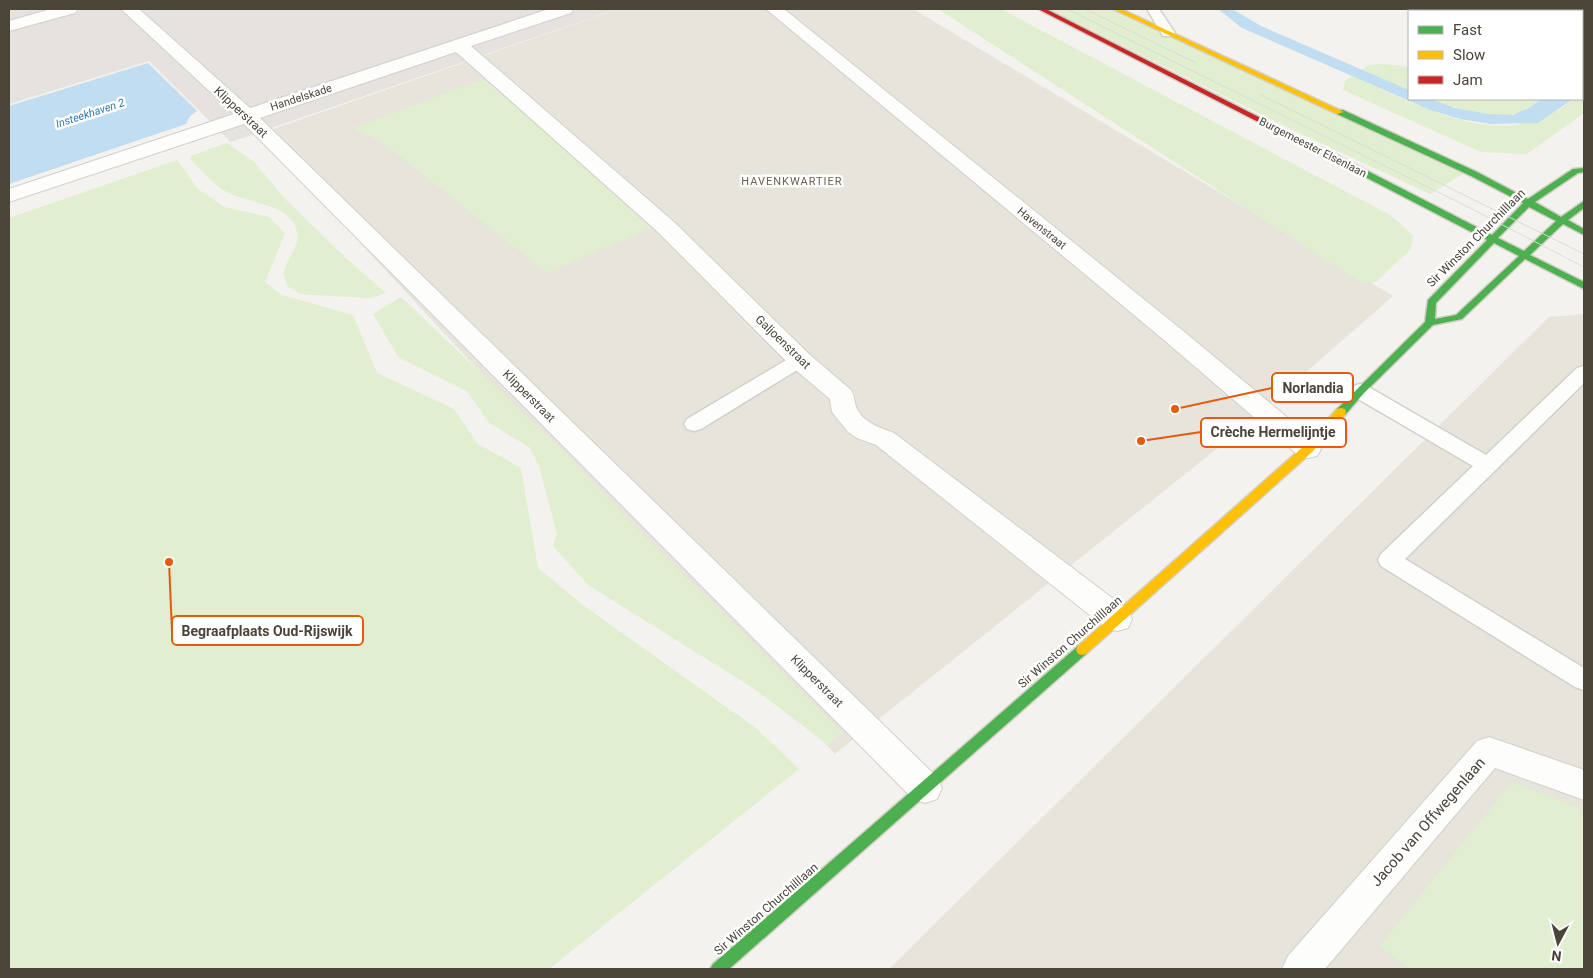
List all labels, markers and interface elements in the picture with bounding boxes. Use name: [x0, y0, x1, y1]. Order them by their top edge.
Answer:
legend: [1408, 10, 1583, 100]
text: Fast: [1453, 21, 1482, 39]
text: Slow: [1453, 46, 1485, 64]
text: Jam: [1453, 71, 1483, 89]
street label: Handelskade: [269, 81, 334, 114]
street label: Klipperstraat: [211, 84, 271, 140]
water label: Insteekhaven 2: [54, 96, 126, 131]
street label: Burgemeester Elsenlaan: [1257, 115, 1369, 180]
district label: HAVENKWARTIER: [741, 175, 843, 188]
street label: Sir Winston Churchilllaan: [1424, 186, 1528, 290]
street label: Havenstraat: [1015, 205, 1069, 252]
street label: Galjoenstraat: [753, 312, 814, 372]
street label: Klipperstraat: [500, 367, 558, 425]
callout: Norlandia: [1272, 373, 1353, 402]
text: Norlandia: [1282, 380, 1344, 396]
callout: Crèche Hermelijntje: [1201, 418, 1346, 447]
text: Crèche Hermelijntje: [1211, 424, 1336, 440]
street label: Sir Winston Churchilllaan: [1015, 593, 1125, 691]
callout: Begraafplaats Oud-Rijswijk: [172, 616, 363, 645]
text: Begraafplaats Oud-Rijswijk: [182, 623, 353, 639]
street label: Klipperstraat: [788, 652, 846, 710]
street label: Jacob van Offwegenlaan: [1367, 754, 1489, 890]
street label: Sir Winston Churchilllaan: [711, 860, 821, 958]
north arrow: [1533, 918, 1583, 968]
text: N: [1551, 947, 1562, 964]

